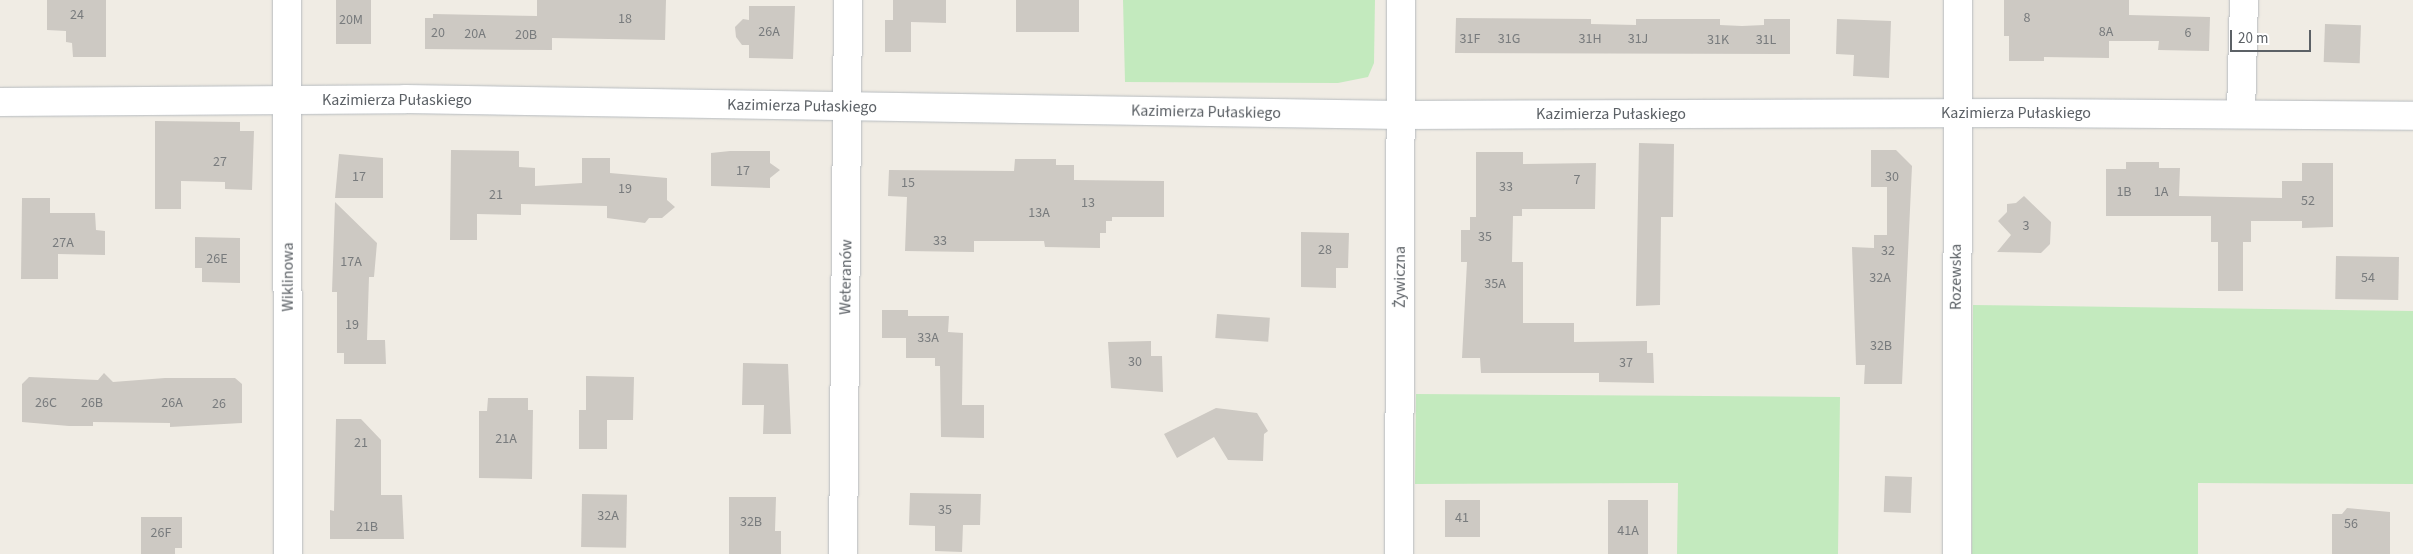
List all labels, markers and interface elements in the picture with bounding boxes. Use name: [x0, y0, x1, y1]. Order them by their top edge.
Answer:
house number: 24: [70, 7, 84, 23]
house number: 8: [2024, 10, 2030, 26]
house number: 18: [618, 11, 632, 27]
house number: 20M: [339, 12, 363, 28]
scale bar: [2233, 20, 2314, 52]
house number: 26A: [758, 24, 780, 40]
house number: 8A: [2099, 24, 2113, 40]
house number: 20: [431, 25, 445, 41]
house number: 6: [2185, 25, 2191, 41]
house number: 20A: [464, 26, 486, 42]
house number: 20B: [515, 27, 537, 43]
text: 20 m: [2238, 28, 2268, 49]
house number: 31F: [1460, 31, 1480, 47]
house number: 31G: [1498, 31, 1520, 47]
house number: 31H: [1578, 31, 1602, 47]
house number: 31J: [1628, 31, 1648, 47]
house number: 31K: [1707, 32, 1729, 48]
house number: 31L: [1756, 32, 1776, 48]
street label: Kazimierza Pułaskiego: [322, 90, 472, 110]
street label: Kazimierza Pułaskiego: [727, 95, 877, 117]
street label: Kazimierza Pułaskiego: [1131, 101, 1281, 123]
street label: Kazimierza Pułaskiego: [1941, 103, 2091, 123]
street label: Kazimierza Pułaskiego: [1536, 104, 1686, 124]
house number: 27: [213, 154, 227, 170]
house number: 17: [736, 163, 750, 179]
house number: 17: [352, 169, 366, 185]
house number: 30: [1885, 169, 1899, 185]
house number: 7: [1574, 172, 1580, 188]
house number: 15: [901, 175, 915, 191]
house number: 33: [1499, 179, 1513, 195]
house number: 19: [618, 181, 632, 197]
house number: 1B: [2116, 184, 2132, 200]
house number: 1A: [2154, 184, 2168, 200]
house number: 21: [489, 187, 503, 203]
house number: 52: [2301, 193, 2315, 209]
house number: 13: [1081, 195, 1095, 211]
house number: 13A: [1028, 205, 1050, 221]
house number: 3: [2023, 218, 2029, 234]
house number: 35: [1478, 229, 1492, 245]
house number: 33: [933, 233, 947, 249]
house number: 27A: [52, 235, 74, 251]
street label: Weteranów: [836, 239, 856, 315]
street label: Wiklinowa: [278, 242, 298, 312]
house number: 28: [1318, 242, 1332, 258]
house number: 32: [1881, 243, 1895, 259]
street label: Rozewska: [1946, 244, 1966, 310]
street label: Żywiczna: [1390, 246, 1410, 308]
house number: 26E: [206, 251, 228, 267]
house number: 17A: [340, 254, 362, 270]
house number: 32A: [1869, 270, 1891, 286]
house number: 54: [2361, 270, 2375, 286]
house number: 35A: [1484, 276, 1506, 292]
house number: 19: [345, 317, 359, 333]
house number: 33A: [917, 330, 939, 346]
house number: 32B: [1870, 338, 1892, 354]
house number: 30: [1128, 354, 1142, 370]
house number: 37: [1619, 355, 1633, 371]
house number: 26C: [35, 395, 57, 411]
house number: 26B: [81, 395, 103, 411]
house number: 26A: [161, 395, 183, 411]
house number: 26: [212, 396, 226, 412]
house number: 21A: [495, 431, 517, 447]
house number: 21: [354, 435, 368, 451]
house number: 35: [938, 502, 952, 518]
house number: 32A: [597, 508, 619, 524]
house number: 41: [1455, 510, 1469, 526]
house number: 32B: [740, 514, 762, 530]
house number: 56: [2344, 516, 2358, 532]
house number: 21B: [356, 519, 378, 535]
house number: 41A: [1617, 523, 1639, 539]
house number: 26F: [151, 525, 171, 541]

